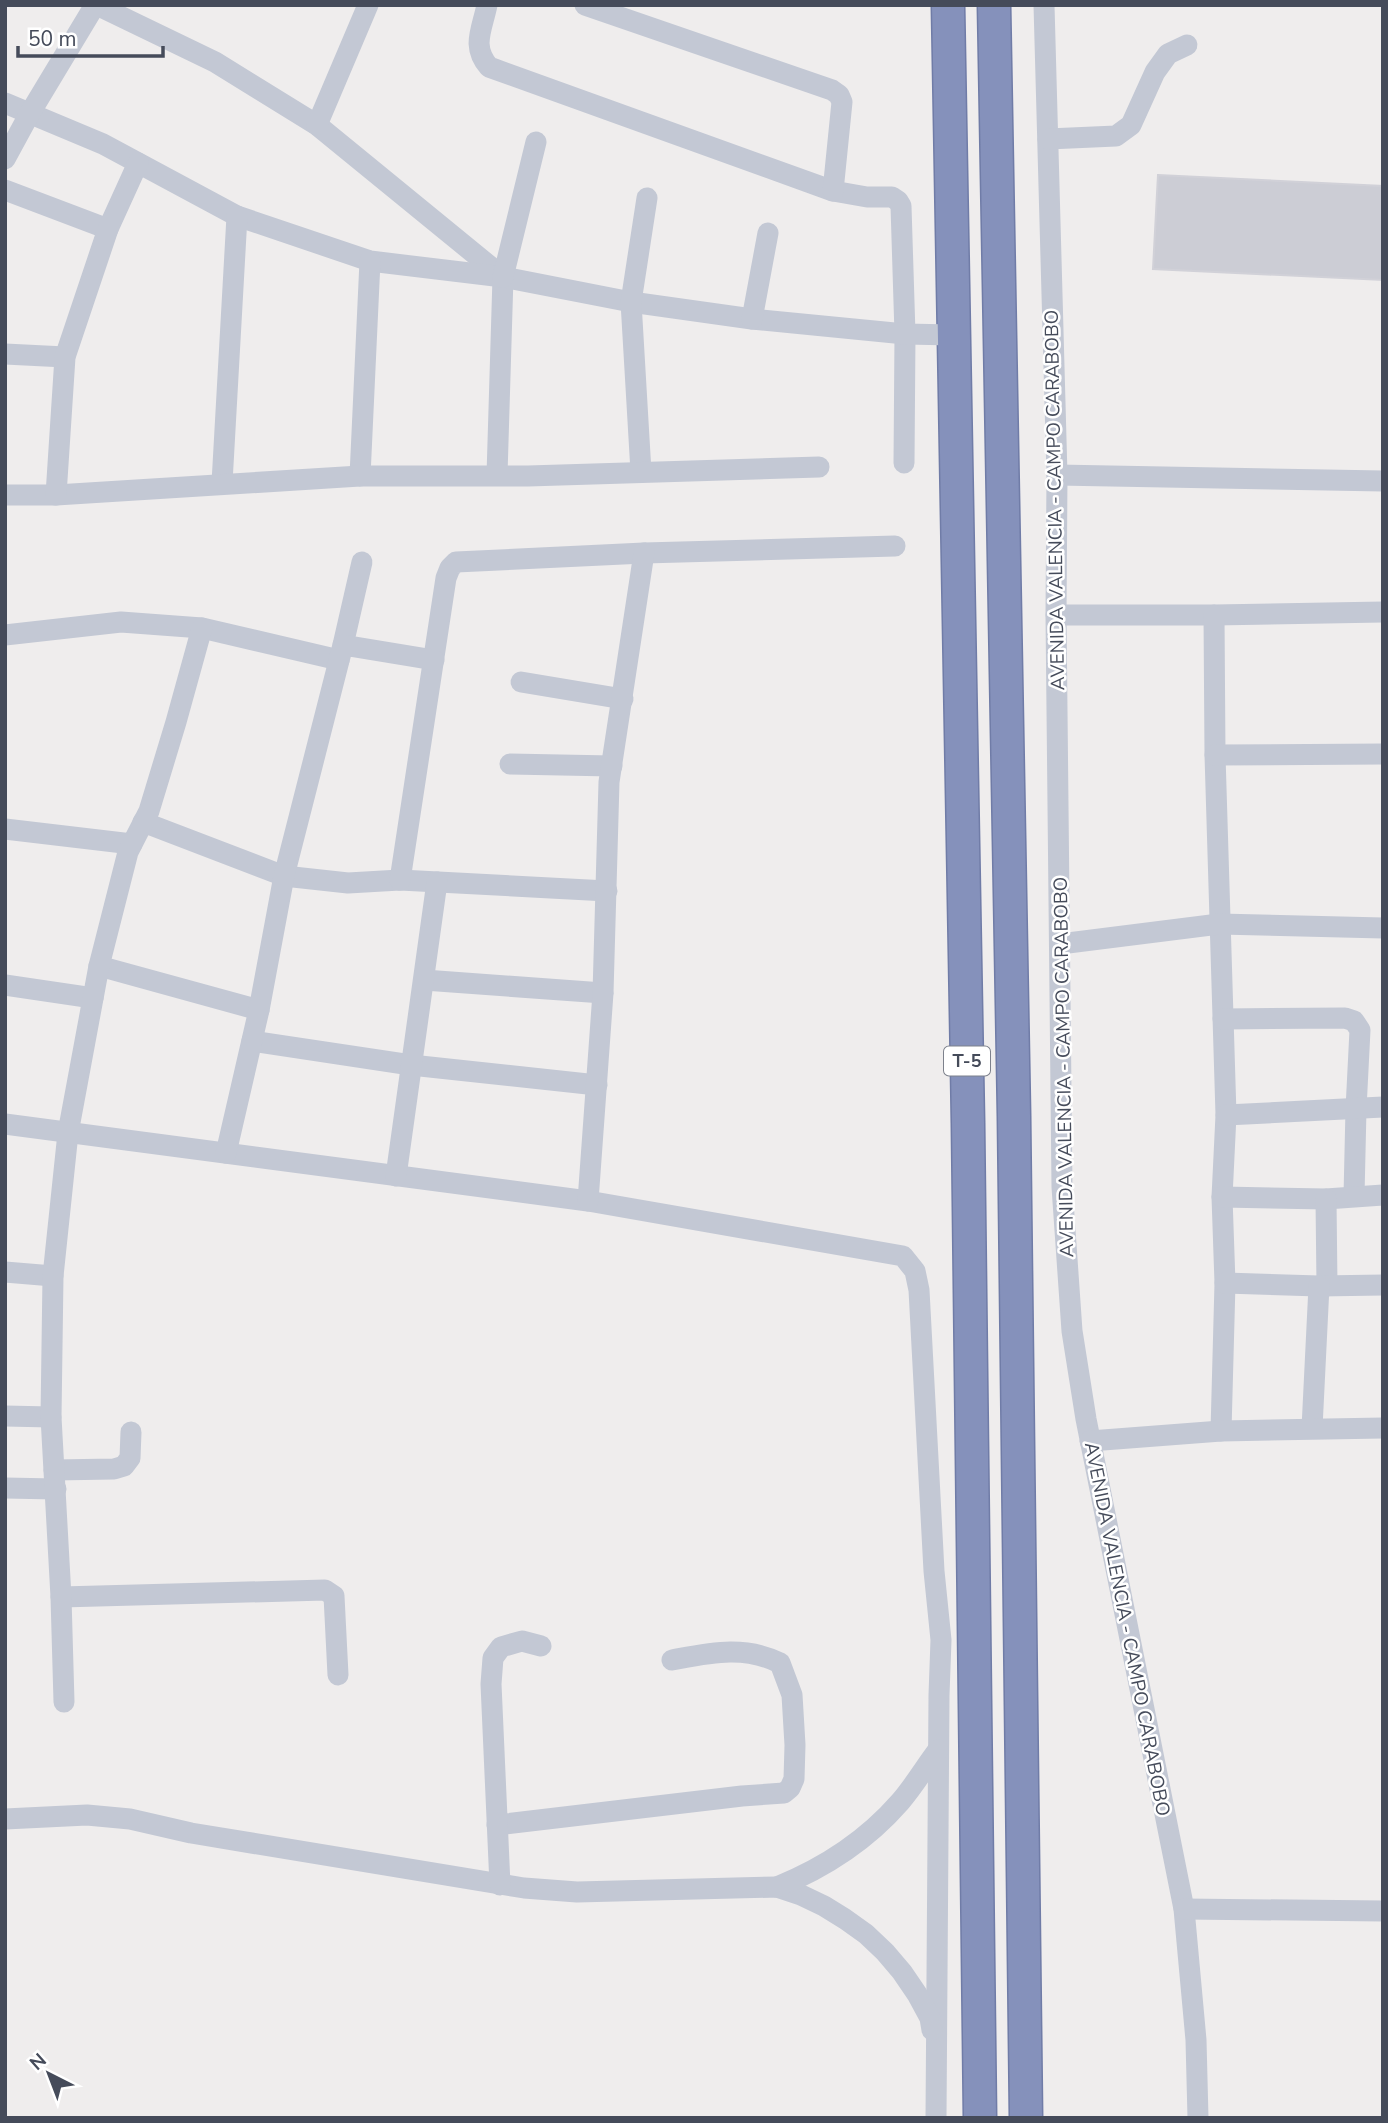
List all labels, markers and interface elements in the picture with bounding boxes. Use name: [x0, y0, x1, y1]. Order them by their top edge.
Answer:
scale bar: [18, 14, 163, 58]
text: 50 m: [28, 25, 77, 53]
street label: AVENIDA VALENCIA - CAMPO CARABOBO: [1039, 310, 1071, 690]
street label: AVENIDA VALENCIA - CAMPO CARABOBO: [1048, 877, 1080, 1257]
road number: T-5: [944, 1046, 990, 1076]
street label: AVENIDA VALENCIA - CAMPO CARABOBO: [1078, 1440, 1176, 1818]
north arrow: [14, 2039, 84, 2109]
text: N: [24, 2048, 52, 2077]

